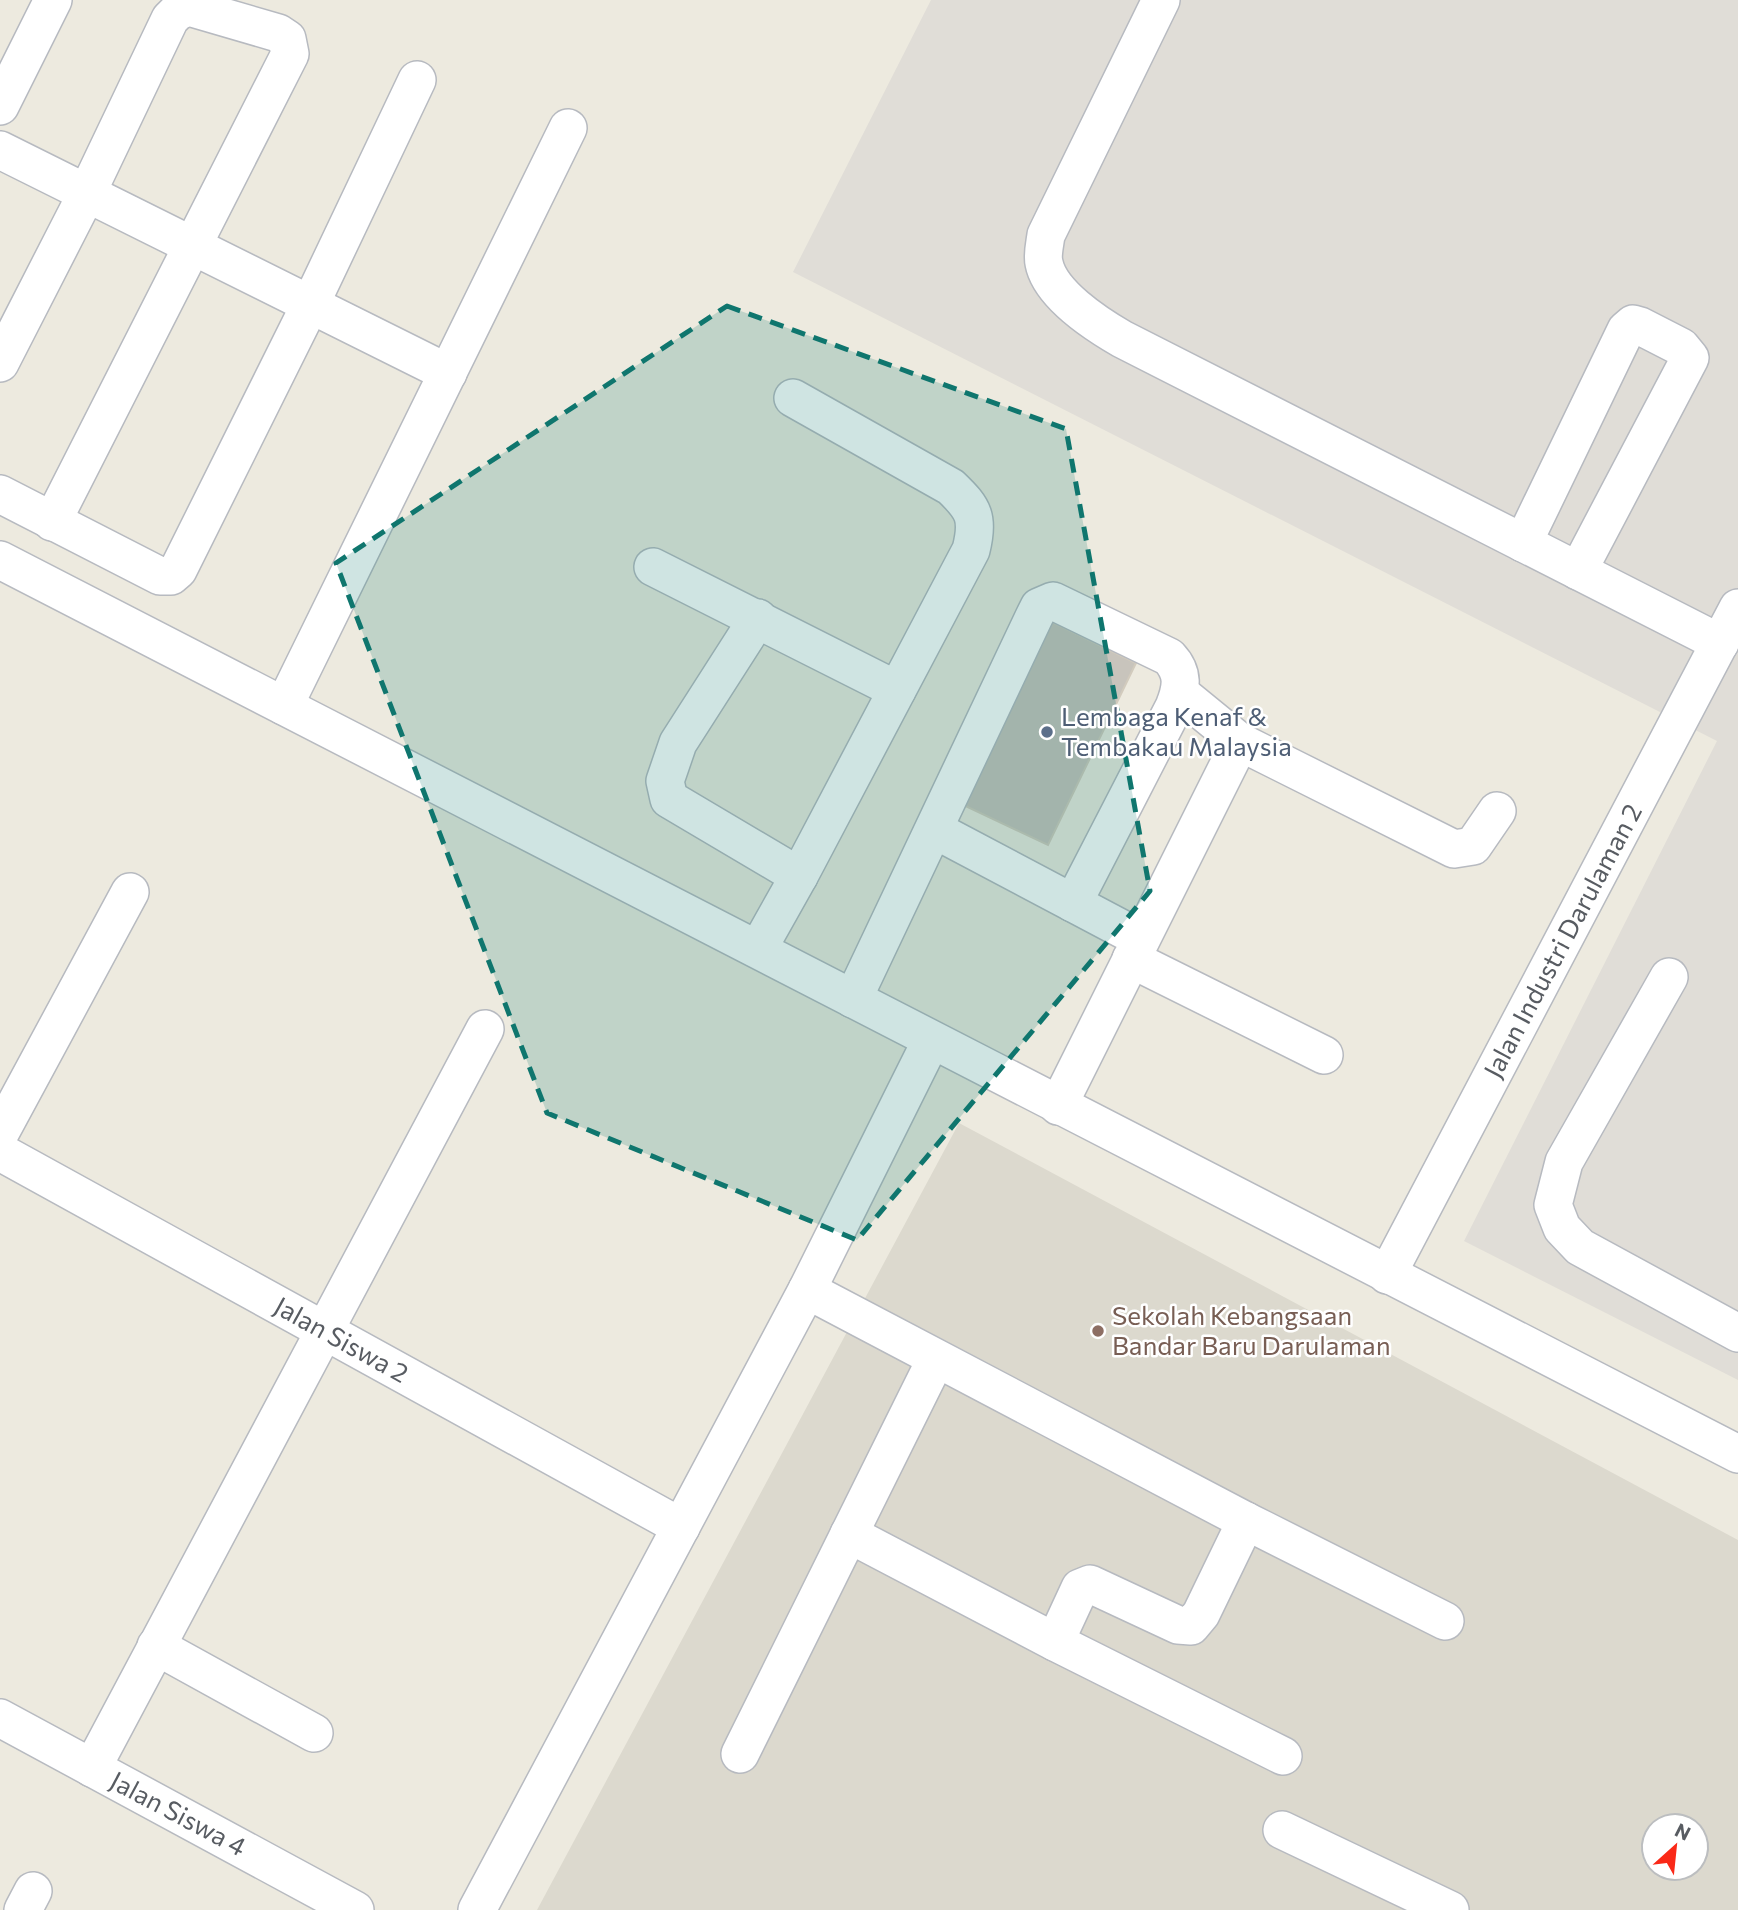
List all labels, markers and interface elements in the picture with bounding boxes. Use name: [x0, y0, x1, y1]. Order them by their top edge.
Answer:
place label: Lembaga Kenaf & Tembakau Malaysia: [1061, 700, 1292, 761]
marker: Lembaga Kenaf & Tembakau Malaysia: [1039, 724, 1055, 740]
street label: Jalan Industri Darulaman 2: [1476, 798, 1647, 1083]
street label: Jalan Siswa 2: [269, 1289, 414, 1388]
place label: Sekolah Kebangsaan Bandar Baru Darulaman: [1112, 1299, 1391, 1360]
marker: Sekolah Kebangsaan Bandar Baru Darulaman: [1090, 1323, 1106, 1339]
street label: Jalan Siswa 4: [105, 1764, 252, 1861]
north arrow: [1640, 1812, 1710, 1882]
text: N: [1671, 1818, 1695, 1845]

